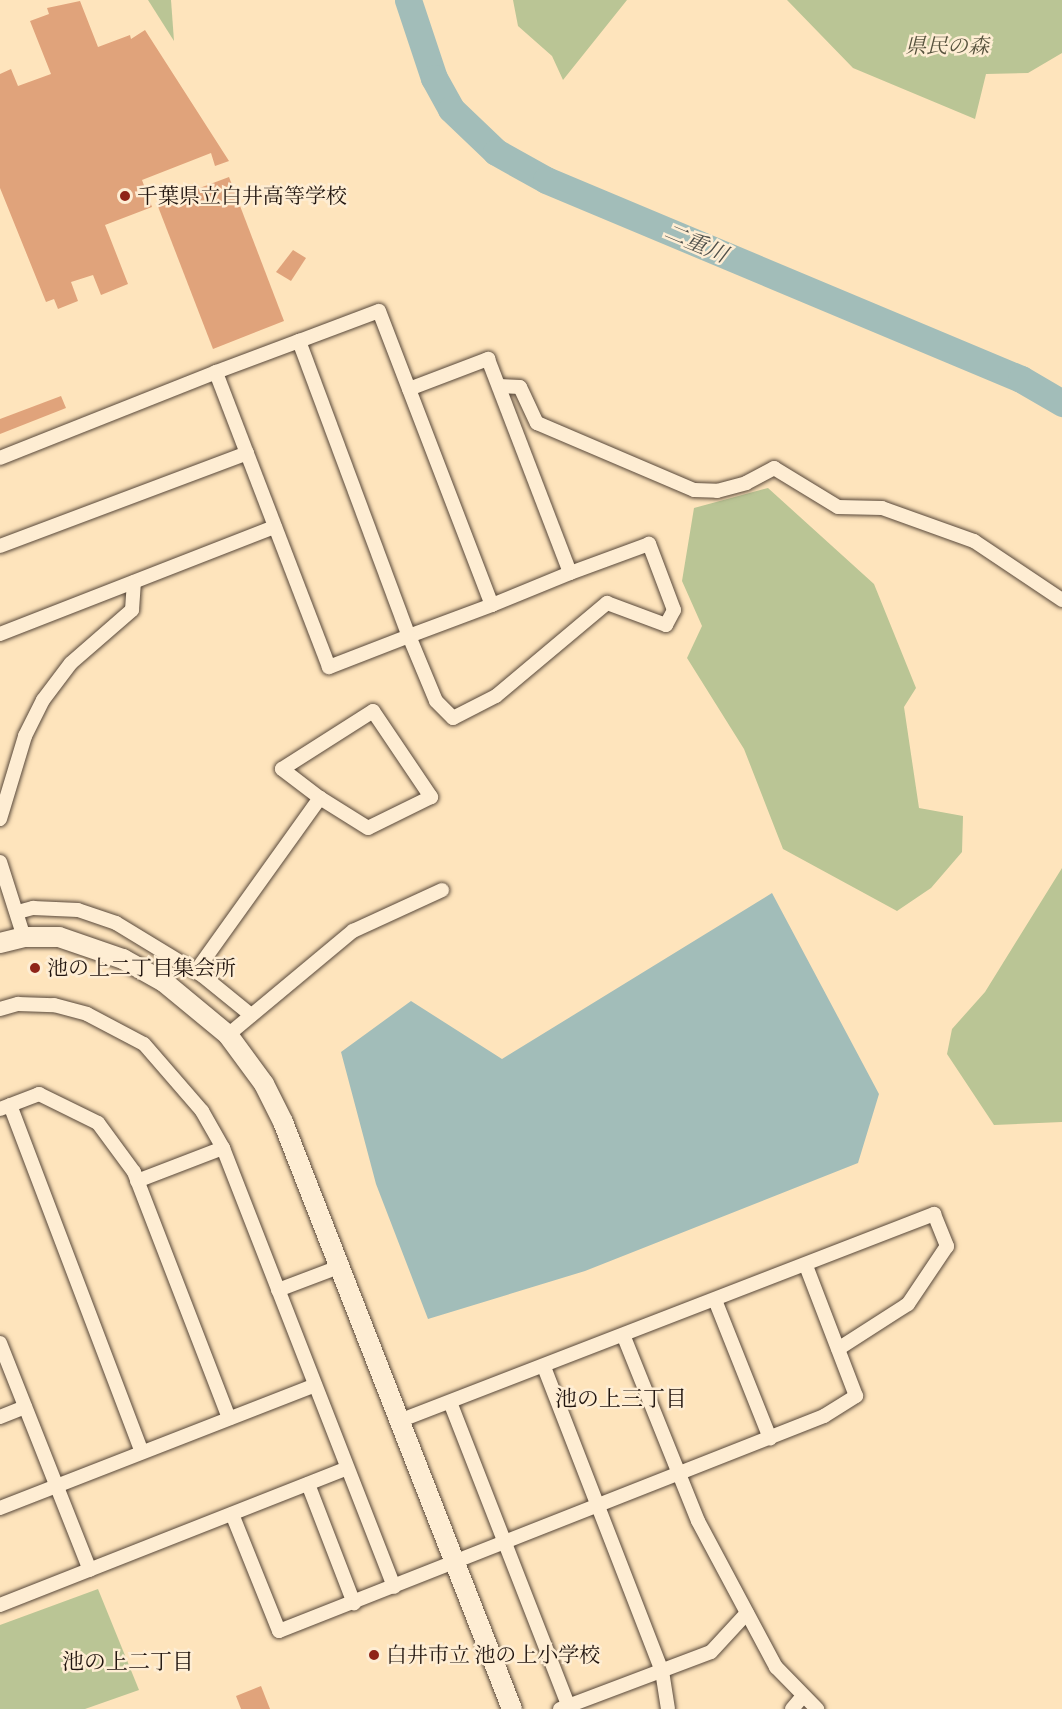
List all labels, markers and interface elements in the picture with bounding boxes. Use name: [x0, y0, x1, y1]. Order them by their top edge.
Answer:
park label: 県民の森: [905, 33, 989, 59]
place label: 千葉県立白井高等学校: [137, 183, 347, 209]
marker: 千葉県立白井高等学校: [118, 189, 132, 203]
water label: 二重川: [660, 218, 732, 268]
place label: 池の上二丁目集会所: [47, 955, 236, 981]
marker: 池の上二丁目集会所: [28, 961, 42, 975]
district label: 池の上三丁目: [555, 1386, 687, 1412]
place label: 白井市立 池の上小学校: [386, 1642, 600, 1668]
marker: 白井市立 池の上小学校: [367, 1648, 381, 1662]
district label: 池の上二丁目: [62, 1649, 194, 1675]

